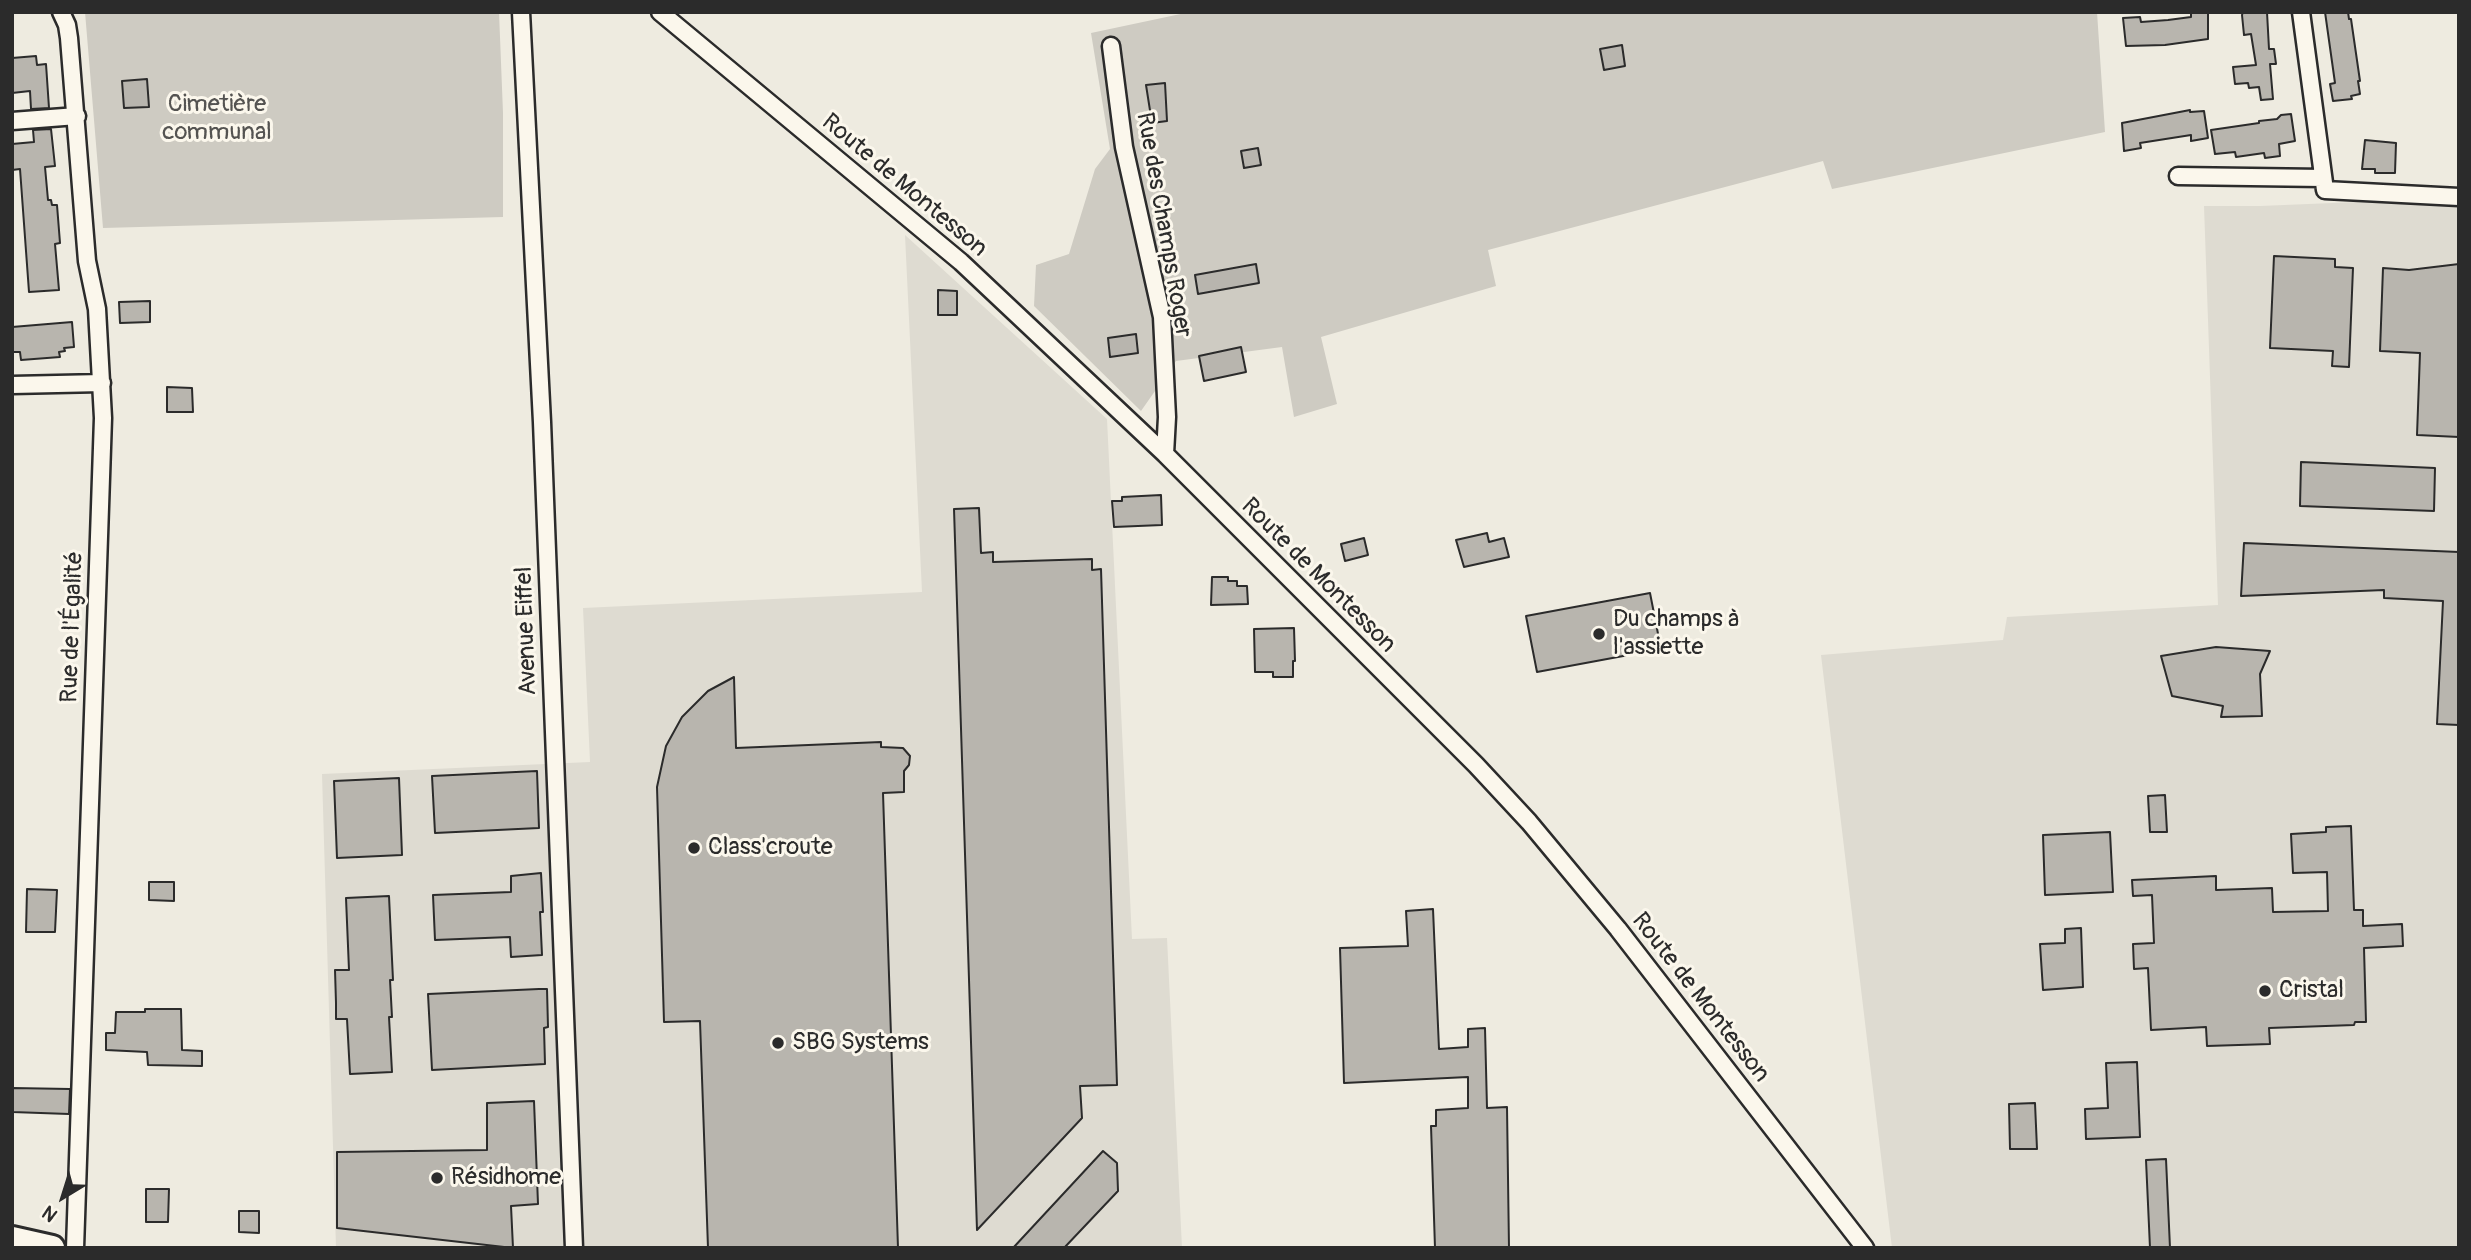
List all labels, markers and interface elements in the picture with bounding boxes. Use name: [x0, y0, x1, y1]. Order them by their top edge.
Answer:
park label: Cimetière communal: [162, 91, 272, 147]
street label: Route de Montesson: [815, 108, 993, 264]
street label: Rue des Champs Roger: [1129, 110, 1197, 340]
street label: Route de Montesson: [1235, 493, 1401, 659]
street label: Rue de l'Égalité: [56, 551, 90, 703]
street label: Avenue Eiffel: [510, 566, 544, 696]
place label: Du champs à l'assiette: [1613, 606, 1739, 662]
marker: Du champs à l'assiette: [1591, 626, 1607, 642]
place label: Class'croute: [708, 834, 833, 862]
marker: Class'croute: [686, 840, 702, 856]
street label: Route de Montesson: [1625, 908, 1775, 1088]
place label: Cristal: [2279, 977, 2344, 1005]
marker: Cristal: [2257, 983, 2273, 999]
place label: SBG Systems: [792, 1029, 929, 1057]
marker: SBG Systems: [770, 1035, 786, 1051]
north arrow: [28, 1162, 98, 1232]
place label: Résidhome: [451, 1164, 561, 1192]
marker: Résidhome: [429, 1170, 445, 1186]
text: N: [38, 1200, 63, 1227]

